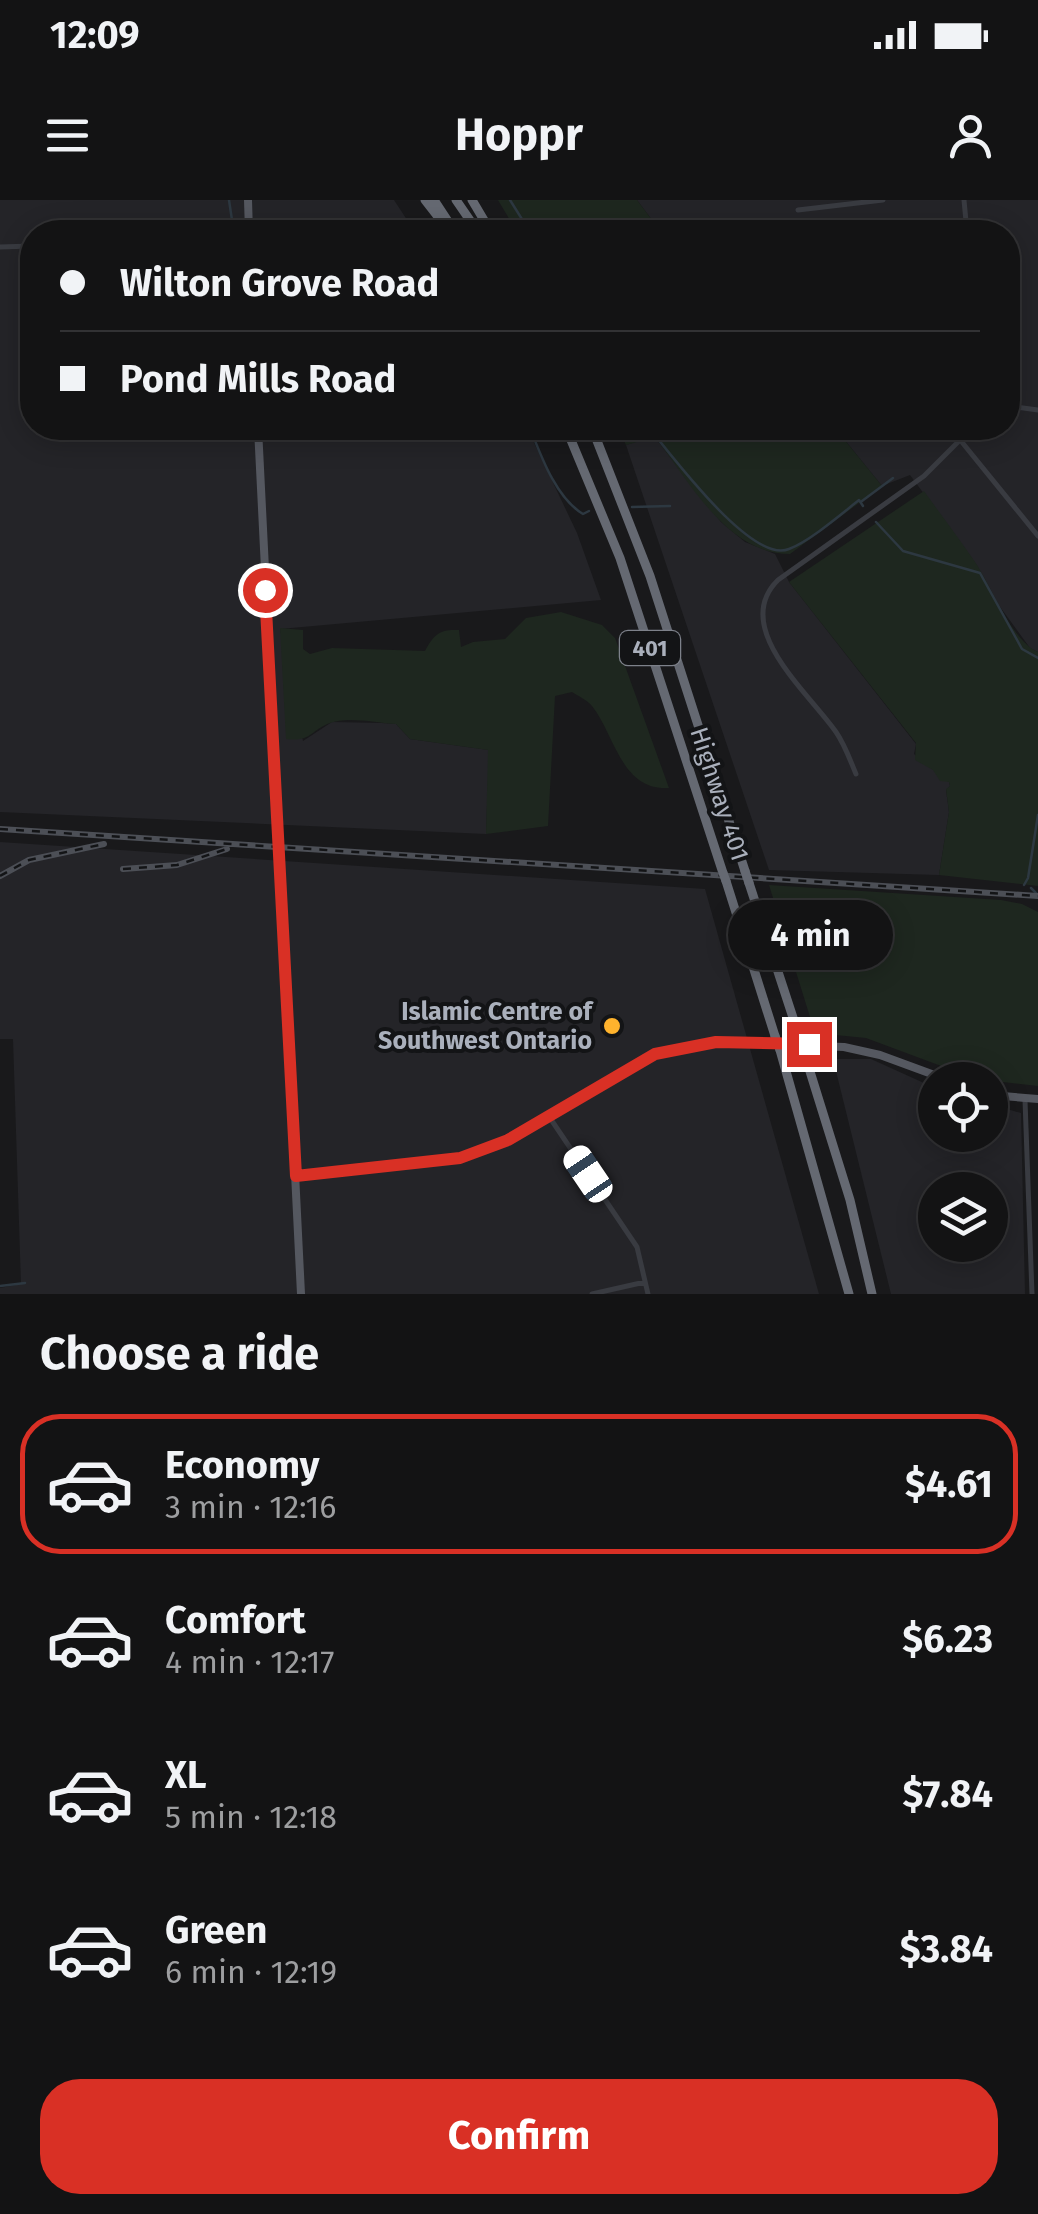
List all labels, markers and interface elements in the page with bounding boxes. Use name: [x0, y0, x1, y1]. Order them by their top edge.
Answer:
text: 12:09: [50, 12, 140, 58]
icon: menu: [40, 108, 95, 163]
text: Hoppr: [455, 108, 583, 162]
icon: person: [943, 108, 998, 163]
text: Wilton Grove Road: [120, 260, 439, 306]
text: Pond Mills Road: [120, 356, 396, 402]
route start: [243, 568, 288, 613]
road number: 401: [620, 631, 680, 665]
street label: Highway 401: [683, 723, 755, 865]
callout: 4 min: [726, 899, 892, 969]
text: 4 min: [770, 916, 851, 954]
place label: Islamic Centre of Southwest Ontario: [378, 997, 594, 1056]
marker: Islamic Centre of Southwest Ontario: [601, 1015, 623, 1037]
route end: [787, 1022, 832, 1067]
map controls: [918, 1062, 1008, 1262]
button: locate: [918, 1062, 1008, 1152]
car: [559, 1141, 617, 1207]
button: layers: [918, 1172, 1008, 1262]
text: Choose a ride: [40, 1327, 319, 1381]
icon: car: [45, 1439, 135, 1529]
text: Economy: [165, 1442, 320, 1488]
text: $4.61: [905, 1461, 993, 1507]
text: 3 min · 12:16: [165, 1488, 336, 1526]
icon: car: [45, 1594, 135, 1684]
text: Comfort: [165, 1597, 306, 1643]
text: $6.23: [902, 1616, 993, 1662]
text: 4 min · 12:17: [165, 1643, 335, 1681]
icon: car: [45, 1749, 135, 1839]
text: XL: [165, 1752, 207, 1798]
text: $7.84: [902, 1771, 993, 1817]
text: 5 min · 12:18: [165, 1798, 337, 1836]
icon: car: [45, 1904, 135, 1994]
text: Green: [165, 1907, 268, 1953]
text: $3.84: [900, 1926, 993, 1972]
text: 6 min · 12:19: [165, 1953, 337, 1991]
button: Confirm: [40, 2079, 998, 2194]

